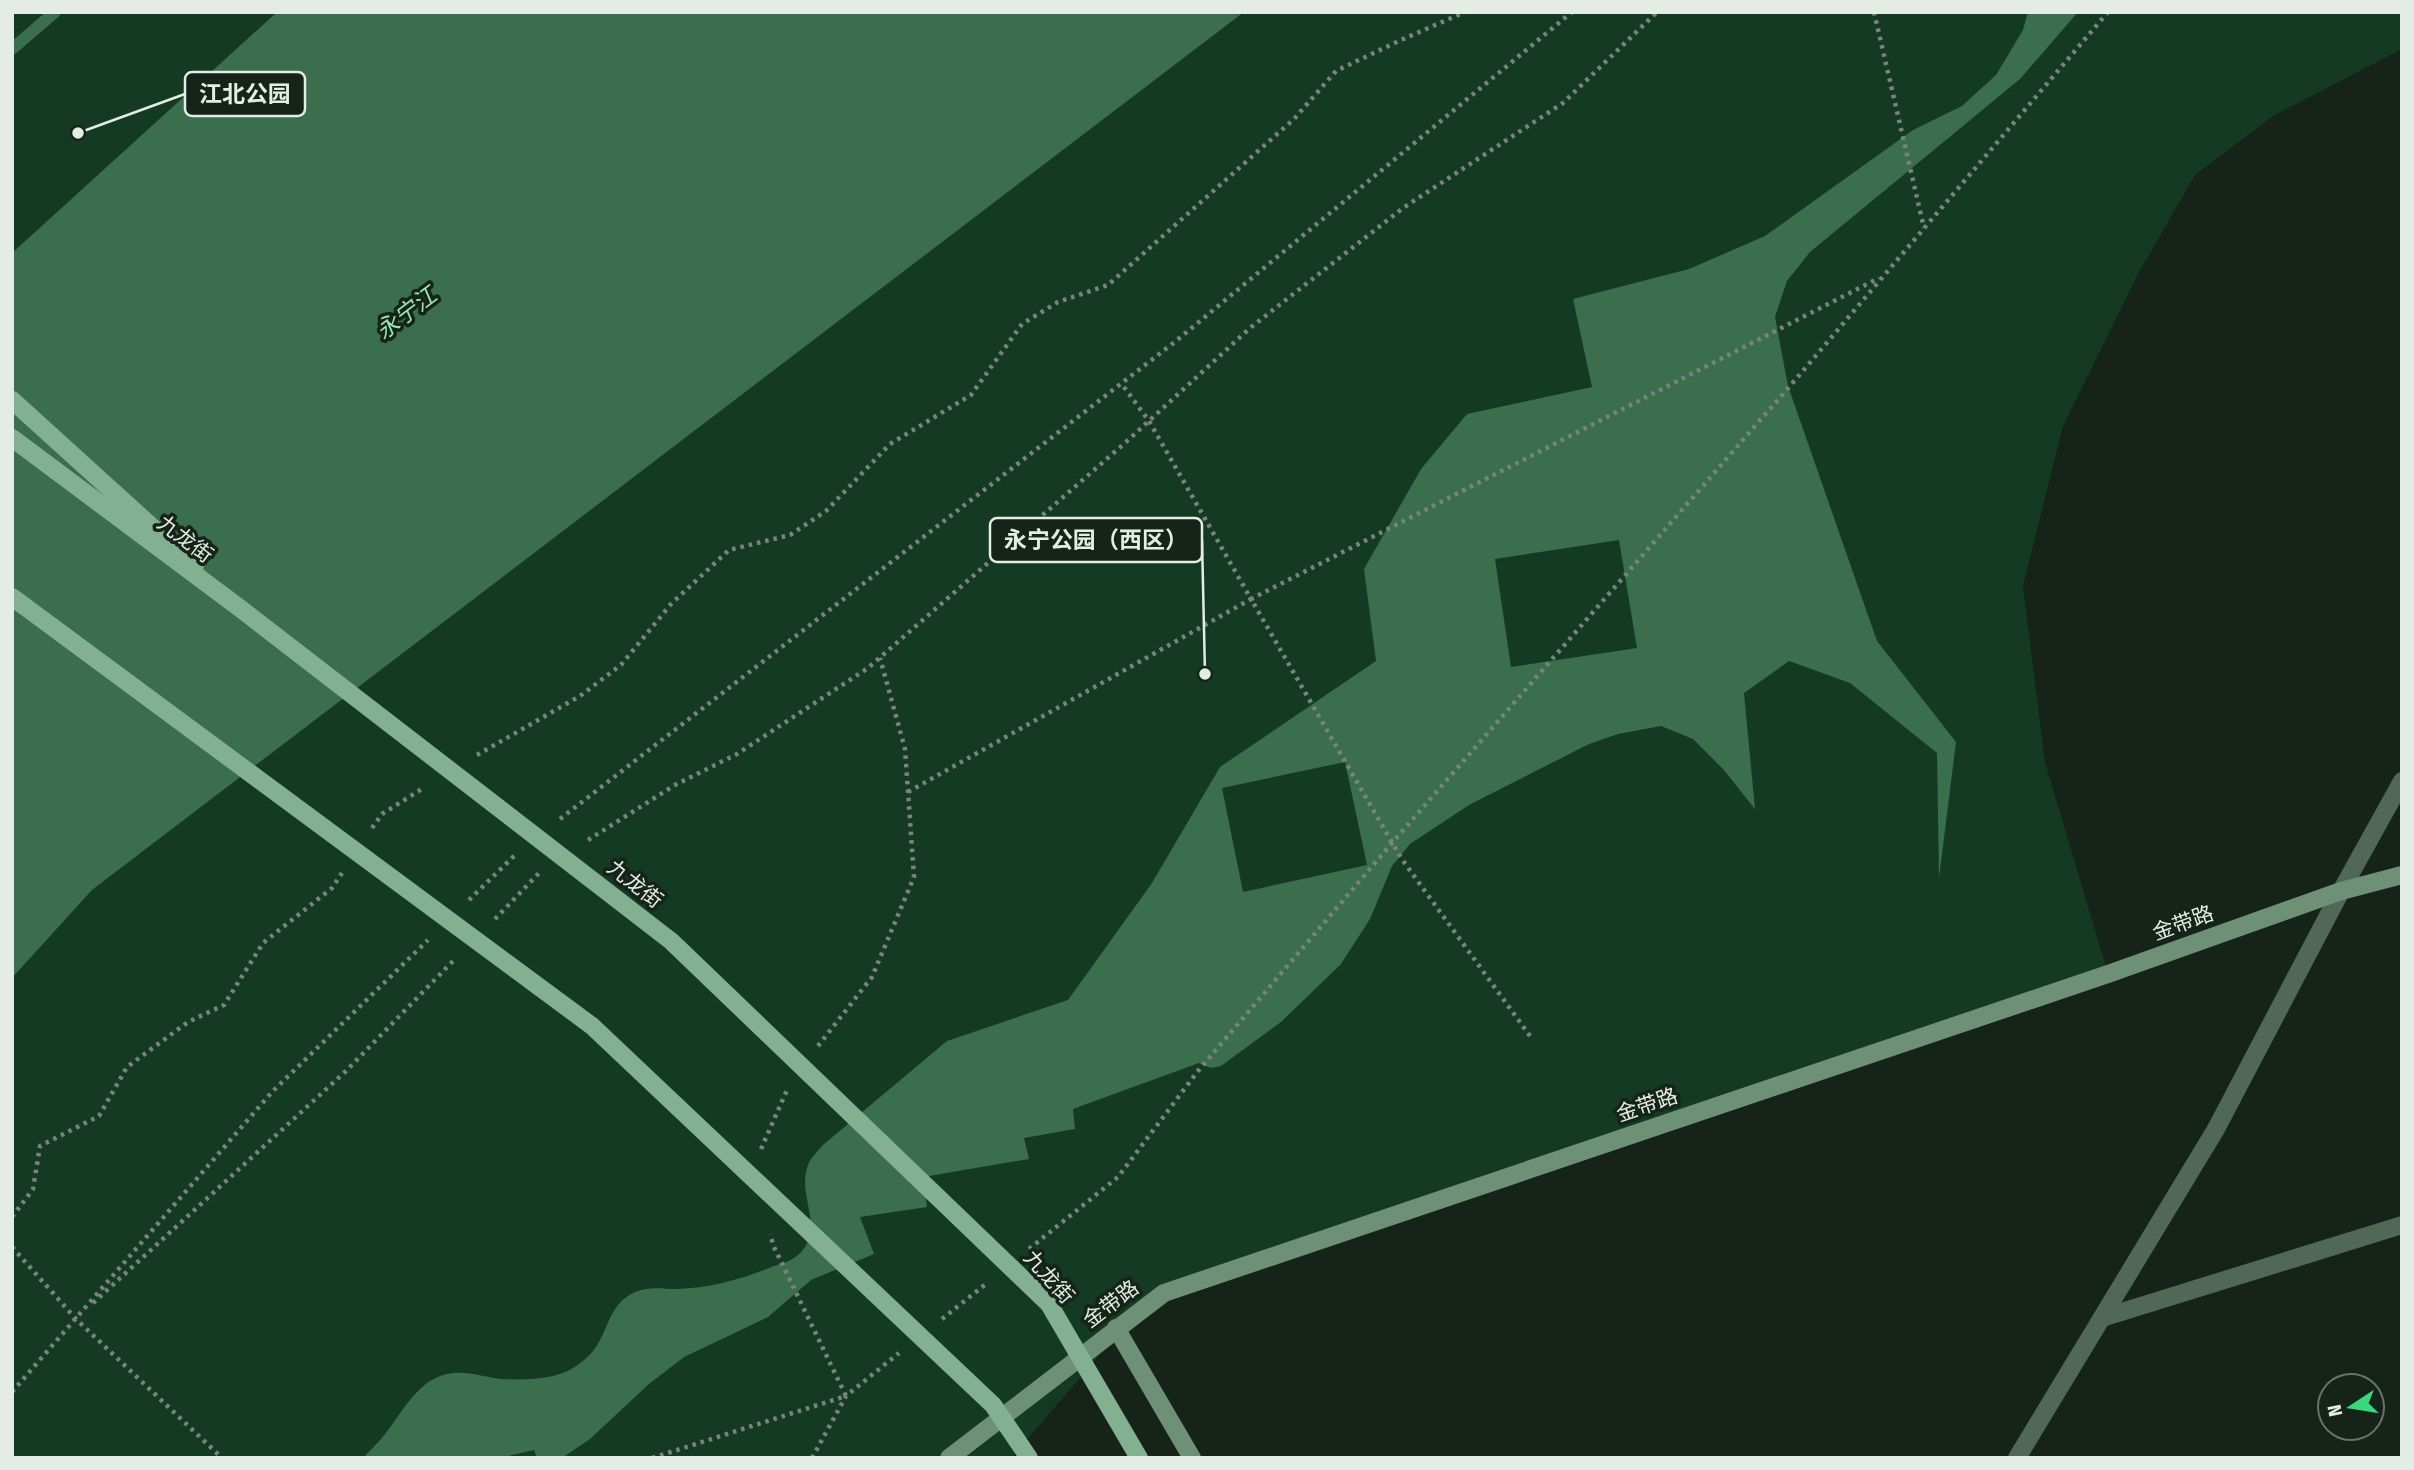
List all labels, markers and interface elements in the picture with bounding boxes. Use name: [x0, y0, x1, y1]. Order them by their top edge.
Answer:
callout: 江北公园: [185, 72, 305, 116]
text: 江北公园: [199, 80, 291, 108]
water label: 永宁江: [370, 279, 444, 345]
street label: 九龙街: [152, 510, 218, 568]
callout: 永宁公园（西区）: [990, 518, 1202, 562]
text: 永宁公园（西区）: [1004, 526, 1188, 554]
street label: 九龙街: [602, 854, 668, 914]
street label: 金带路: [2149, 900, 2217, 946]
street label: 金带路: [1613, 1082, 1681, 1128]
street label: 九龙街: [1018, 1245, 1080, 1309]
street label: 金带路: [1078, 1275, 1144, 1333]
north arrow: [2316, 1372, 2386, 1442]
text: N: [2322, 1402, 2347, 1418]

